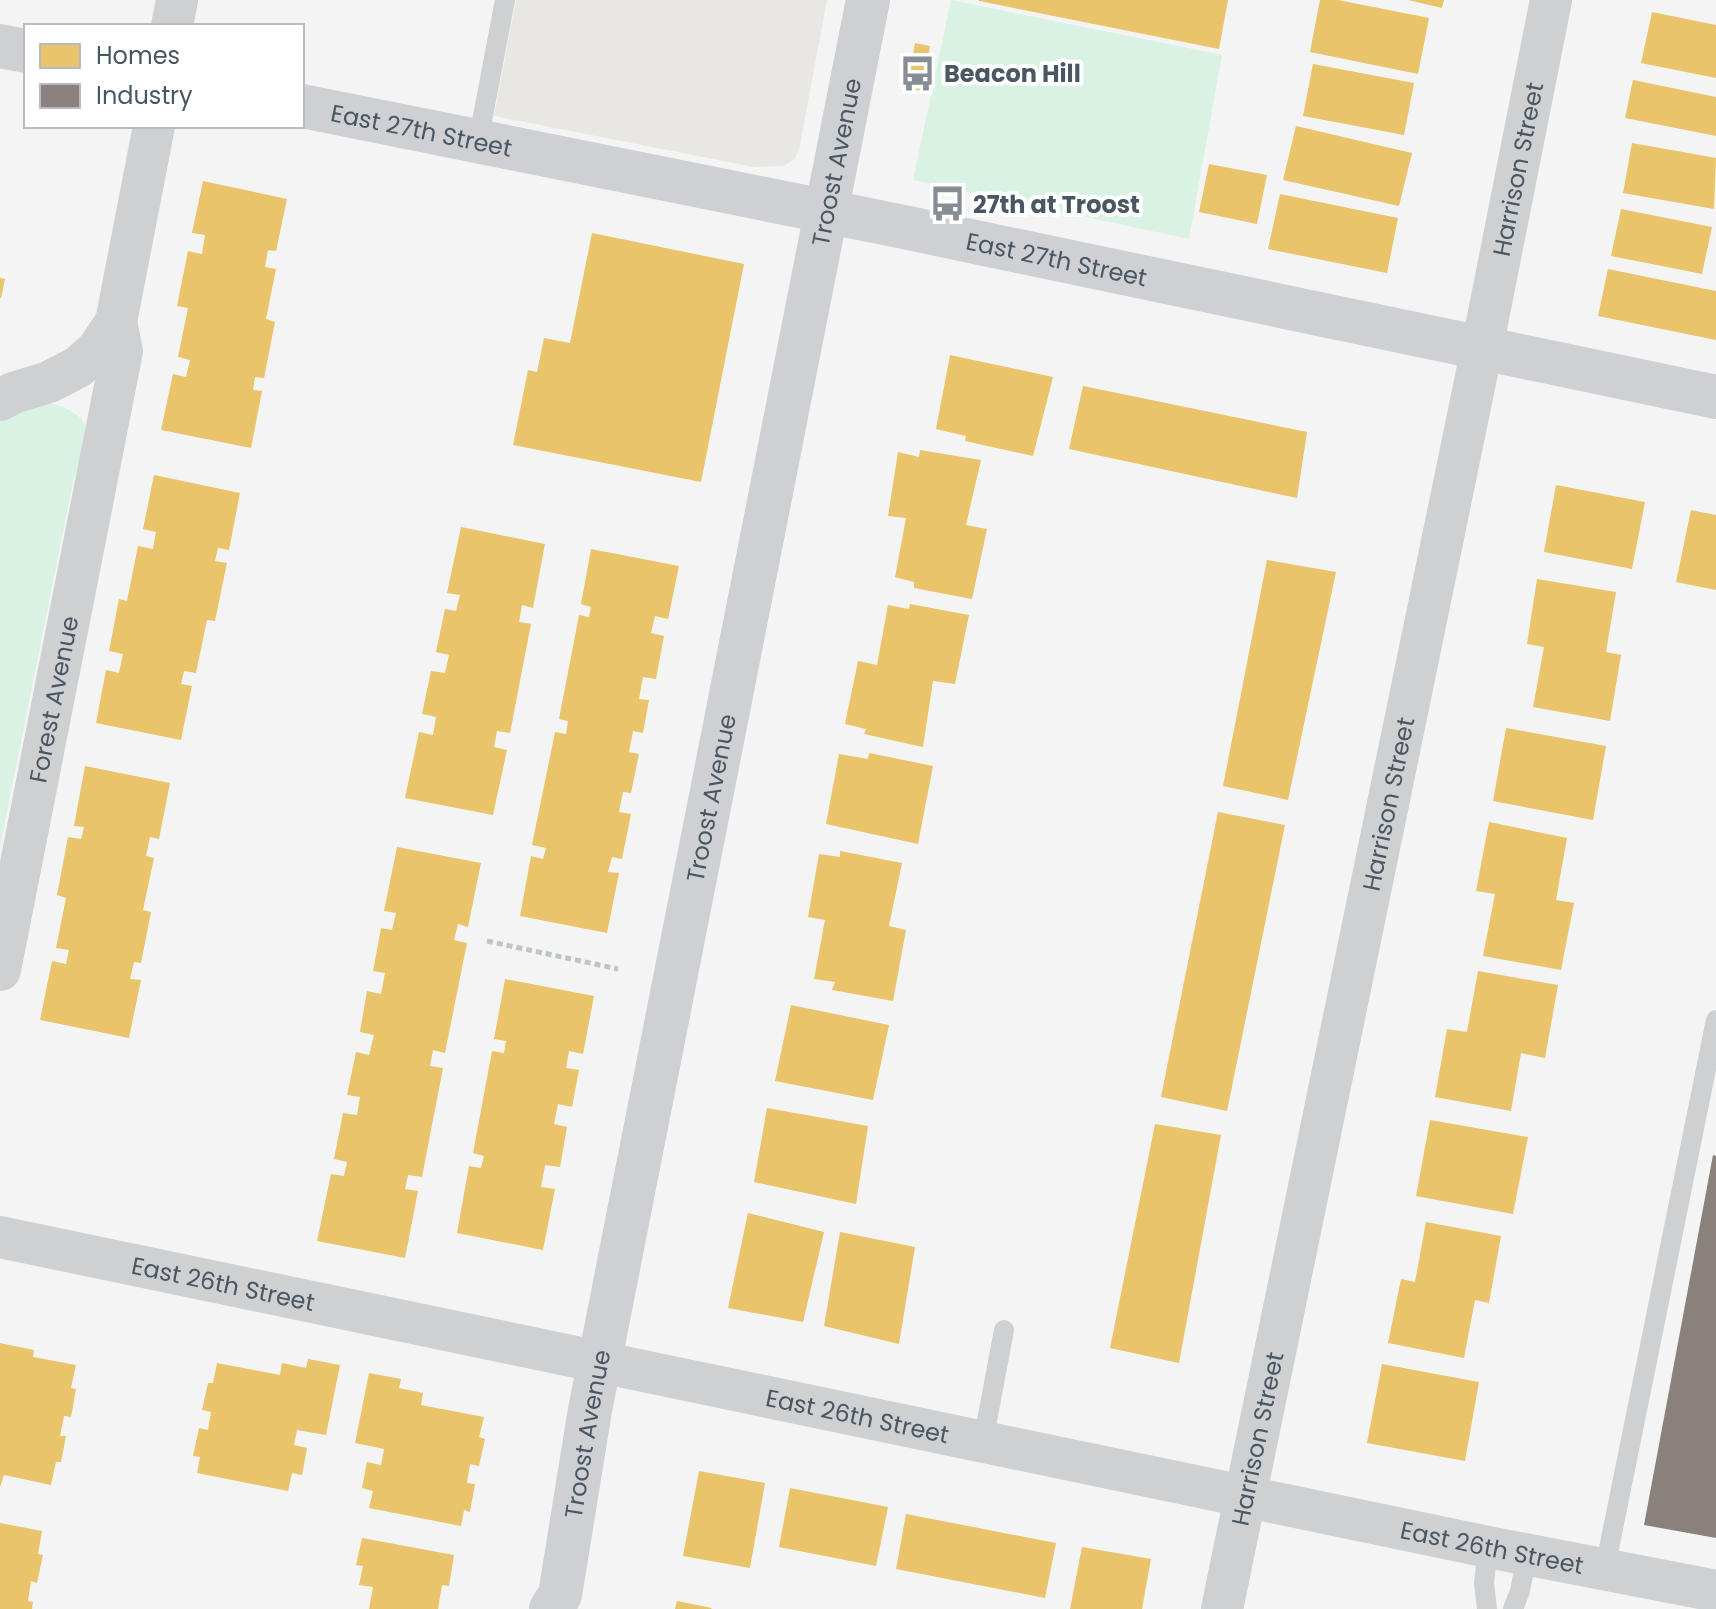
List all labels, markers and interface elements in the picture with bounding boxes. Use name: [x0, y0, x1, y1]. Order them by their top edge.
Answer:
legend: [24, 24, 304, 128]
text: Homes: [96, 39, 180, 72]
bus stop icon: Beacon Hill: [899, 54, 937, 92]
place label: Beacon Hill: [944, 57, 1081, 90]
street label: Troost Avenue: [803, 75, 869, 249]
text: Industry: [96, 79, 193, 112]
street label: Harrison Street: [1484, 79, 1551, 259]
street label: East 27th Street: [328, 96, 515, 164]
bus stop icon: 27th at Troost: [928, 185, 966, 223]
place label: 27th at Troost: [973, 188, 1140, 221]
street label: East 27th Street: [963, 224, 1150, 294]
street label: Forest Avenue: [21, 613, 86, 785]
street label: Troost Avenue: [678, 711, 743, 885]
street label: Harrison Street: [1354, 714, 1422, 894]
street label: East 26th Street: [129, 1248, 318, 1319]
street label: Troost Avenue: [556, 1347, 618, 1521]
street label: Harrison Street: [1223, 1349, 1291, 1528]
street label: East 26th Street: [763, 1381, 952, 1451]
street label: East 26th Street: [1397, 1513, 1587, 1582]

